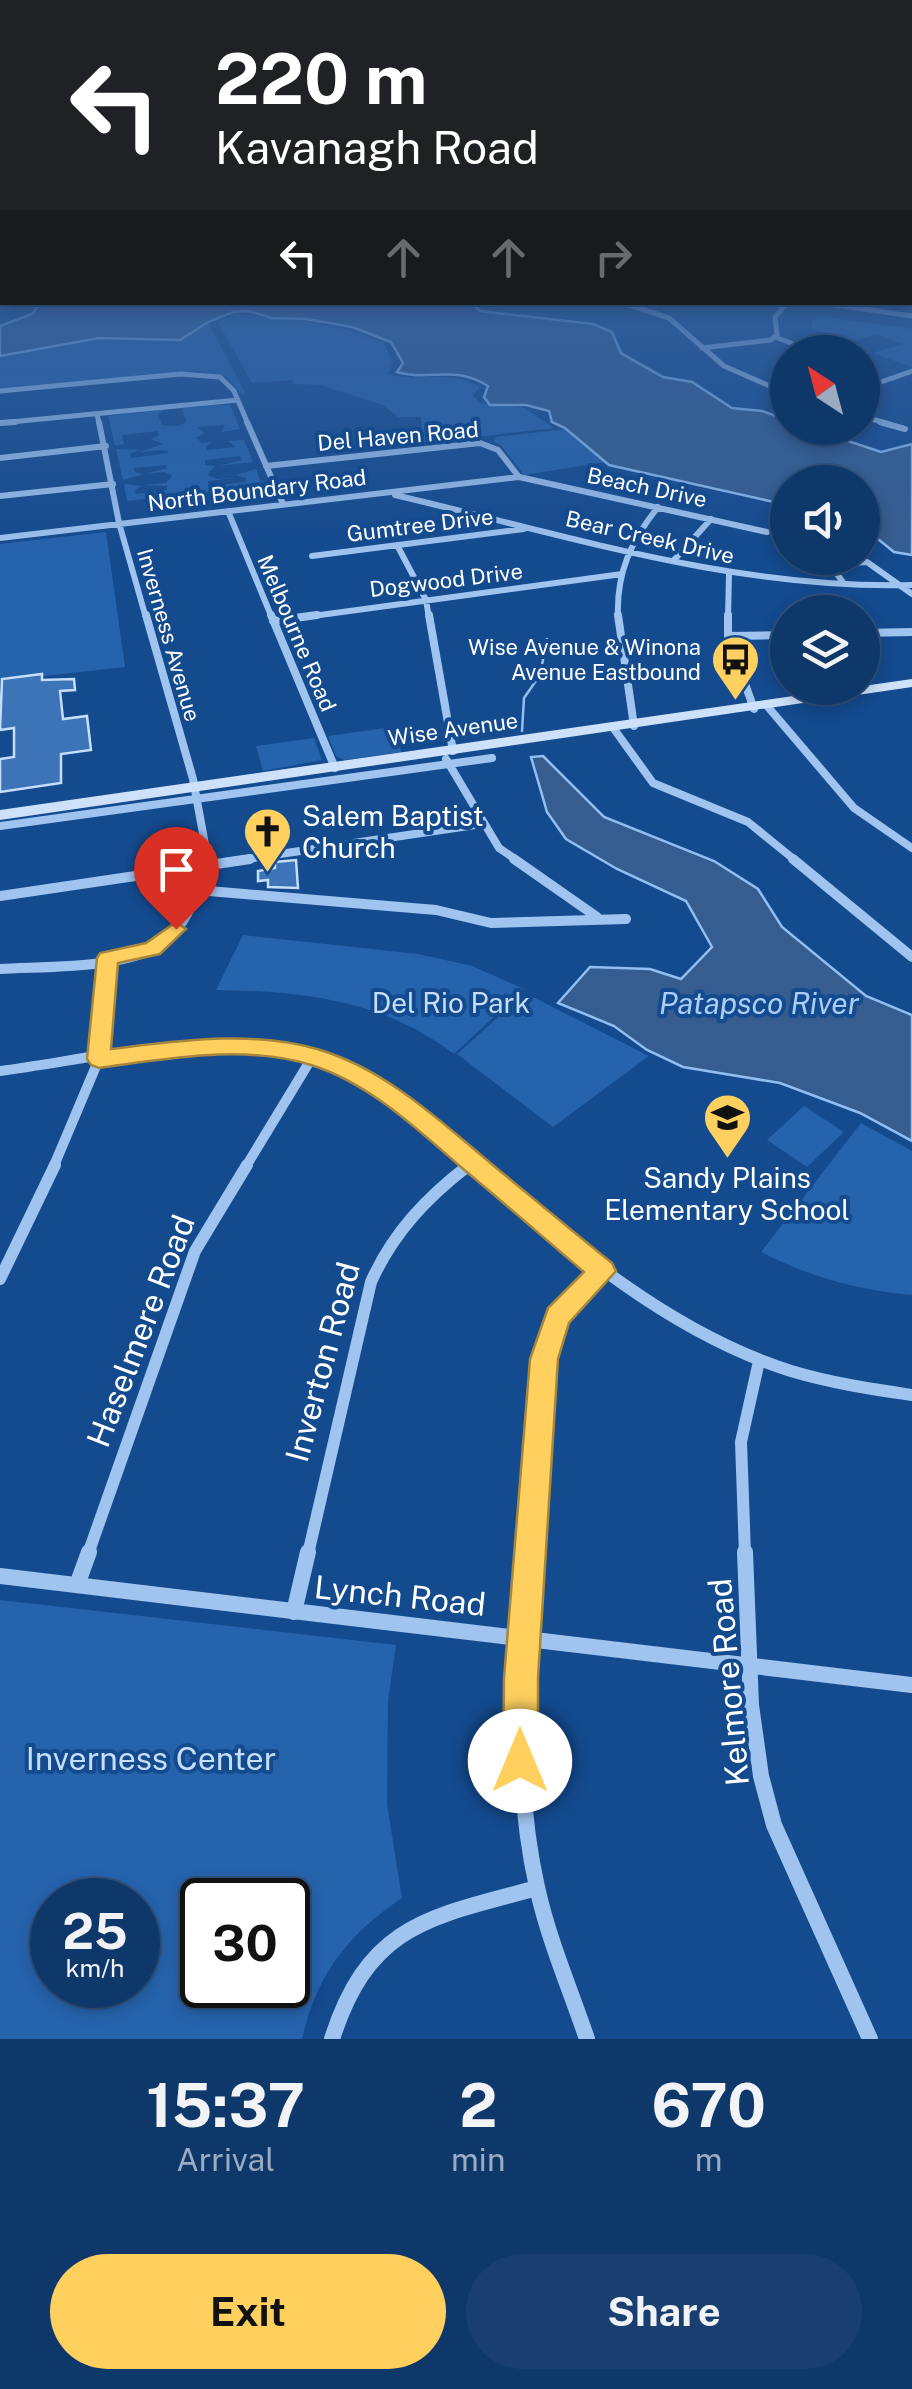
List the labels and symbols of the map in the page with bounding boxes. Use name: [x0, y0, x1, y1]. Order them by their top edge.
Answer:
north arrow: [770, 335, 880, 445]
street label: Del Haven Road: [316, 416, 480, 456]
street label: Beach Drive: [585, 462, 709, 512]
street label: North Boundary Road: [146, 464, 368, 516]
street label: Gumtree Drive: [345, 503, 495, 547]
street label: Bear Creek Drive: [563, 505, 737, 569]
street label: Inverness Avenue: [132, 546, 206, 724]
street label: Melbourne Road: [252, 551, 342, 715]
street label: Dogwood Drive: [368, 558, 524, 602]
place label: Wise Avenue & Winona Avenue Eastbound: [468, 634, 701, 685]
bus stop icon: Wise Avenue & Winona Avenue Eastbound: [710, 634, 762, 702]
street label: Wise Avenue: [386, 707, 520, 751]
place label: Salem Baptist Church: [302, 799, 484, 864]
church icon: Salem Baptist Church: [241, 806, 293, 874]
pin: [134, 827, 219, 930]
water label: Patapsco River: [659, 985, 860, 1021]
park label: Del Rio Park: [372, 986, 530, 1019]
school or university icon: Sandy Plains Elementary School: [701, 1092, 753, 1160]
place label: Sandy Plains Elementary School: [604, 1161, 850, 1226]
street label: Haselmere Road: [79, 1210, 202, 1452]
street label: Inverton Road: [278, 1258, 367, 1466]
street label: Lynch Road: [313, 1568, 488, 1623]
street label: Kelmore Road: [701, 1577, 756, 1787]
position arrow: [468, 1709, 572, 1813]
park label: Inverness Center: [26, 1740, 276, 1777]
speed limit sign: 30: [180, 1878, 310, 2008]

